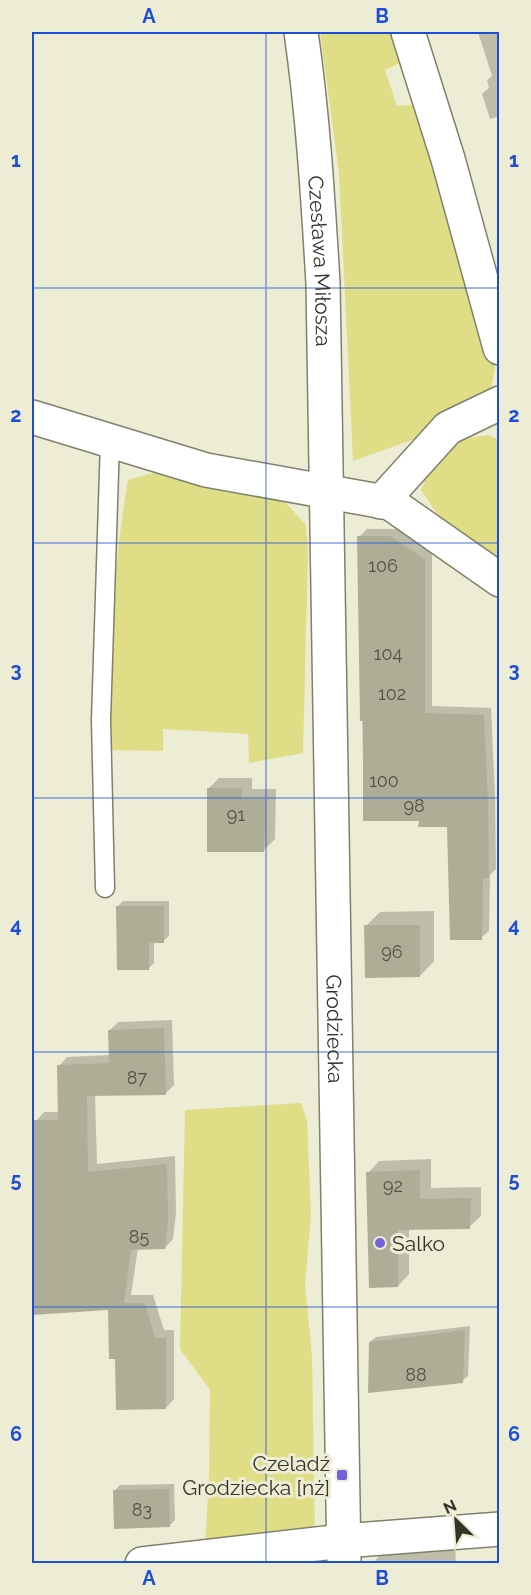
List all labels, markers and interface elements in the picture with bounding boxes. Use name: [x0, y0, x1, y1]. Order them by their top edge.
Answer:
text: A: [142, 4, 156, 28]
text: B: [375, 4, 389, 28]
text: 1: [11, 148, 21, 172]
text: 1: [509, 148, 519, 172]
street label: Czesława Miłosza: [304, 175, 337, 347]
text: 2: [10, 403, 22, 427]
text: 2: [508, 403, 520, 427]
house number: 106: [368, 555, 398, 576]
house number: 104: [374, 643, 402, 664]
text: 3: [10, 658, 22, 682]
text: 3: [508, 658, 520, 682]
house number: 102: [378, 683, 406, 704]
house number: 100: [369, 770, 399, 791]
house number: 98: [403, 795, 425, 816]
house number: 91: [227, 804, 245, 825]
text: 4: [10, 913, 22, 937]
text: 4: [508, 913, 520, 937]
house number: 96: [381, 941, 403, 962]
street label: Grodziecka: [322, 974, 349, 1084]
house number: 87: [127, 1067, 148, 1088]
text: 5: [10, 1168, 22, 1192]
text: 5: [508, 1168, 520, 1192]
house number: 92: [383, 1175, 403, 1196]
house number: 85: [129, 1226, 149, 1247]
place label: Salko: [392, 1231, 445, 1256]
marker: Salko: [373, 1236, 387, 1250]
house number: 88: [405, 1364, 427, 1385]
text: 6: [10, 1422, 22, 1446]
text: 6: [508, 1422, 520, 1446]
place label: Czeladź Grodziecka [nż]: [182, 1451, 330, 1500]
marker: Czeladź Grodziecka [nż]: [335, 1468, 349, 1482]
north arrow: [426, 1490, 486, 1550]
text: N: [440, 1496, 459, 1518]
house number: 83: [132, 1499, 152, 1520]
text: A: [142, 1566, 156, 1590]
text: B: [375, 1566, 389, 1590]

